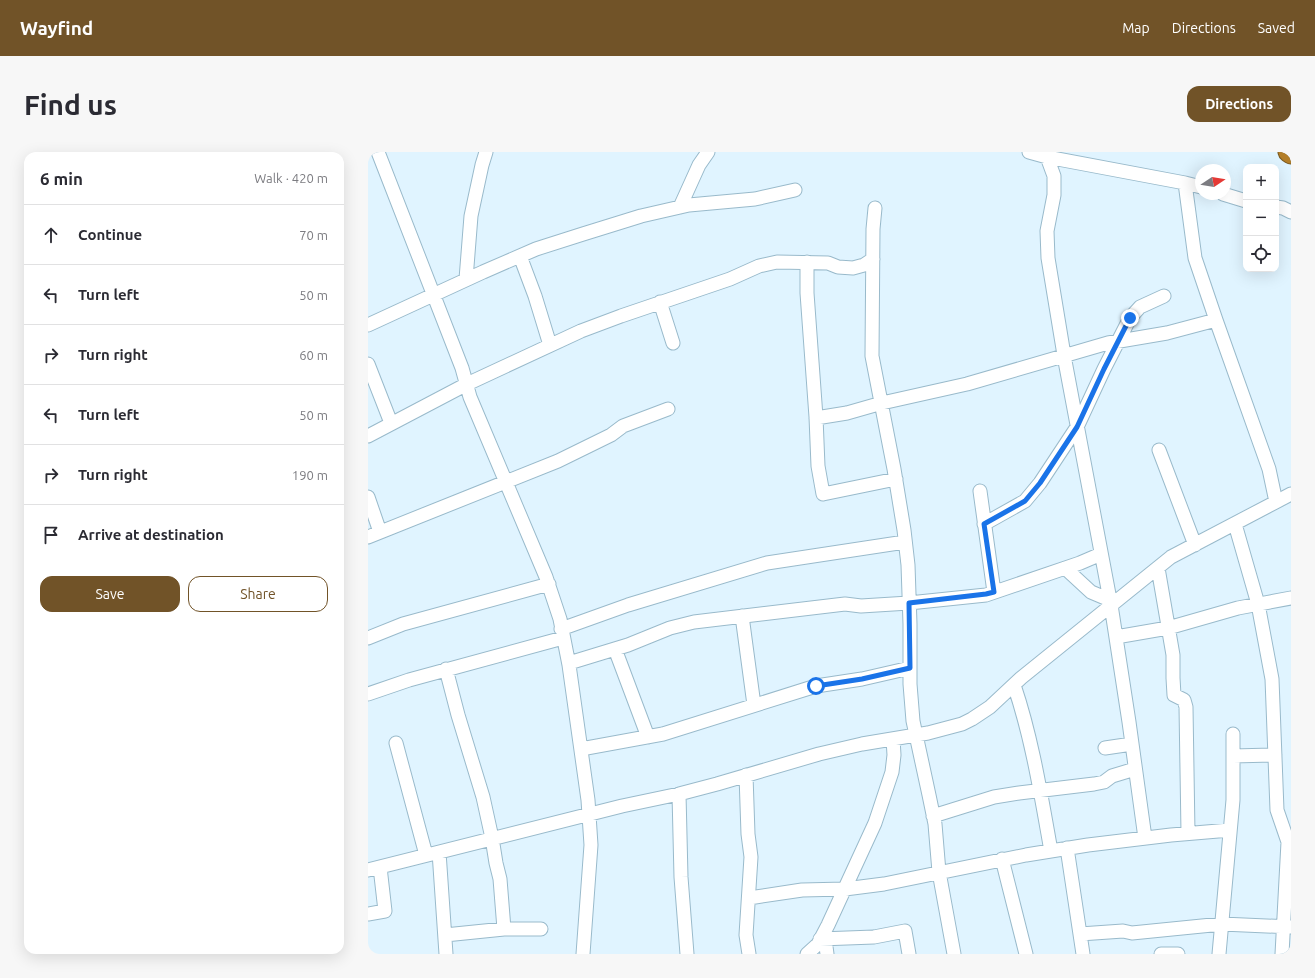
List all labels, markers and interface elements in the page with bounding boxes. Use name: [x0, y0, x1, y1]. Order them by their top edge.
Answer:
text: Wayfind: [20, 17, 93, 39]
text: Map: [1122, 20, 1150, 36]
text: Directions: [1172, 20, 1236, 36]
text: Saved: [1258, 20, 1295, 36]
button: Directions: [1187, 86, 1291, 122]
text: Find us: [24, 89, 117, 120]
north arrow: [1195, 164, 1231, 200]
map controls: [1243, 164, 1279, 272]
button: +: [1243, 164, 1279, 200]
text: 6 min: [40, 169, 83, 188]
text: Walk · 420 m: [254, 171, 328, 185]
button: −: [1243, 200, 1279, 236]
icon: ahead: [40, 224, 62, 246]
text: Continue: [78, 226, 142, 243]
text: 70 m: [299, 228, 328, 242]
button: locate: [1243, 236, 1279, 272]
icon: left: [40, 284, 62, 306]
text: Turn left: [78, 286, 139, 303]
text: 50 m: [299, 288, 328, 302]
route end: [1121, 309, 1139, 327]
icon: right: [40, 344, 62, 366]
text: Turn right: [78, 346, 148, 363]
text: 60 m: [299, 348, 328, 362]
icon: left: [40, 404, 62, 426]
text: Turn left: [78, 406, 139, 423]
text: 50 m: [299, 408, 328, 422]
icon: right: [40, 464, 62, 486]
text: Turn right: [78, 466, 148, 483]
text: 190 m: [292, 468, 328, 482]
icon: arrive: [40, 524, 62, 546]
text: Arrive at destination: [78, 526, 224, 543]
button: Save: [40, 576, 180, 612]
button: Share: [188, 576, 328, 612]
route start: [807, 677, 825, 695]

